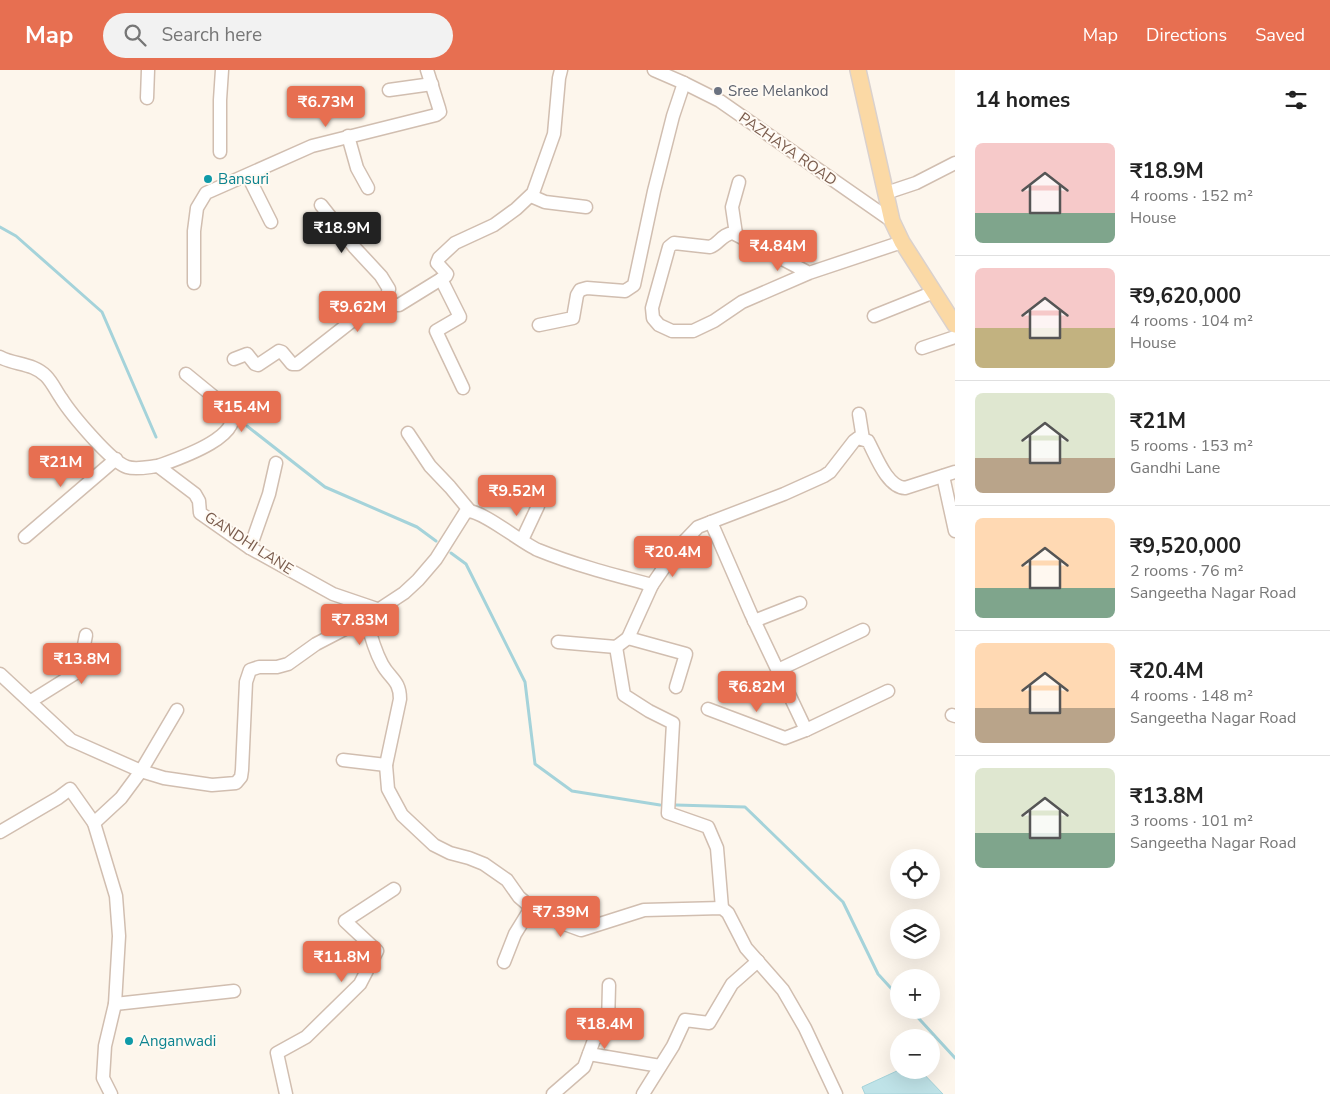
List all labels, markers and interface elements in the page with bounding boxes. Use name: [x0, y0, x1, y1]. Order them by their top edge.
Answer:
search box: [103, 13, 453, 58]
text: Map: [25, 19, 73, 51]
icon: search: [121, 21, 149, 49]
text: Search here: [161, 22, 262, 48]
text: Map: [1083, 23, 1118, 47]
text: Directions: [1146, 23, 1227, 47]
text: Saved: [1255, 23, 1305, 47]
place label: Sree Melankod: [728, 81, 828, 101]
pin: ₹6.73M: [285, 85, 367, 128]
marker: Sree Melankod: [712, 85, 724, 97]
text: 14 homes: [975, 86, 1070, 114]
icon: filters: [1282, 86, 1310, 114]
text: ₹6.73M: [298, 91, 354, 113]
street label: PAZHAYA ROAD: [735, 108, 841, 190]
text: ₹18.9M: [1130, 157, 1204, 185]
icon: home: [1015, 163, 1075, 223]
place label: Bansuri: [218, 169, 269, 189]
marker: Bansuri: [202, 173, 214, 185]
text: 4 rooms · 152 m²: [1130, 185, 1253, 207]
text: House: [1130, 207, 1176, 229]
pin: ₹18.9M: [301, 212, 383, 254]
text: ₹18.9M: [314, 217, 370, 239]
pin: ₹4.84M: [737, 230, 819, 272]
text: ₹4.84M: [750, 235, 806, 257]
text: ₹9,620,000: [1130, 282, 1241, 310]
icon: home: [1015, 288, 1075, 348]
pin: ₹9.62M: [317, 290, 399, 333]
text: ₹9.62M: [330, 296, 386, 318]
text: 4 rooms · 104 m²: [1130, 310, 1253, 332]
text: House: [1130, 332, 1176, 354]
pin: ₹15.4M: [201, 390, 283, 433]
text: ₹15.4M: [214, 396, 270, 418]
text: ₹21M: [1130, 407, 1186, 435]
icon: home: [1015, 413, 1075, 473]
text: 5 rooms · 153 m²: [1130, 435, 1253, 457]
pin: ₹21M: [31, 446, 91, 488]
text: ₹21M: [40, 451, 82, 473]
text: Gandhi Lane: [1130, 457, 1220, 479]
pin: ₹9.52M: [476, 474, 558, 517]
text: ₹9.52M: [489, 480, 545, 502]
street label: GANDHI LANE: [201, 507, 297, 579]
text: ₹9,520,000: [1130, 532, 1241, 560]
pin: ₹20.4M: [632, 536, 714, 578]
icon: home: [1015, 538, 1075, 598]
text: ₹20.4M: [645, 541, 701, 563]
text: 2 rooms · 76 m²: [1130, 560, 1243, 582]
text: Sangeetha Nagar Road: [1130, 582, 1296, 604]
pin: ₹7.83M: [319, 604, 401, 646]
text: ₹7.83M: [332, 609, 388, 631]
pin: ₹13.8M: [41, 642, 123, 685]
text: ₹13.8M: [54, 648, 110, 670]
text: ₹20.4M: [1130, 657, 1204, 685]
icon: home: [1015, 663, 1075, 723]
pin: ₹6.82M: [716, 670, 798, 713]
text: ₹6.82M: [729, 676, 785, 698]
text: 4 rooms · 148 m²: [1130, 685, 1253, 707]
text: Sangeetha Nagar Road: [1130, 707, 1296, 729]
text: ₹13.8M: [1130, 782, 1204, 810]
icon: home: [1015, 788, 1075, 848]
text: 3 rooms · 101 m²: [1130, 810, 1253, 832]
text: Sangeetha Nagar Road: [1130, 832, 1296, 854]
map controls: [890, 849, 940, 1079]
button: locate: [890, 849, 940, 899]
pin: ₹7.39M: [520, 896, 602, 938]
text: ₹7.39M: [533, 901, 589, 923]
button: layers: [890, 909, 940, 959]
pin: ₹11.8M: [301, 940, 383, 983]
text: ₹11.8M: [314, 946, 370, 968]
button: +: [890, 969, 940, 1019]
pin: ₹18.4M: [564, 1008, 646, 1050]
text: ₹18.4M: [577, 1013, 633, 1035]
button: −: [890, 1029, 940, 1079]
place label: Anganwadi: [139, 1031, 216, 1051]
marker: Anganwadi: [123, 1035, 135, 1047]

